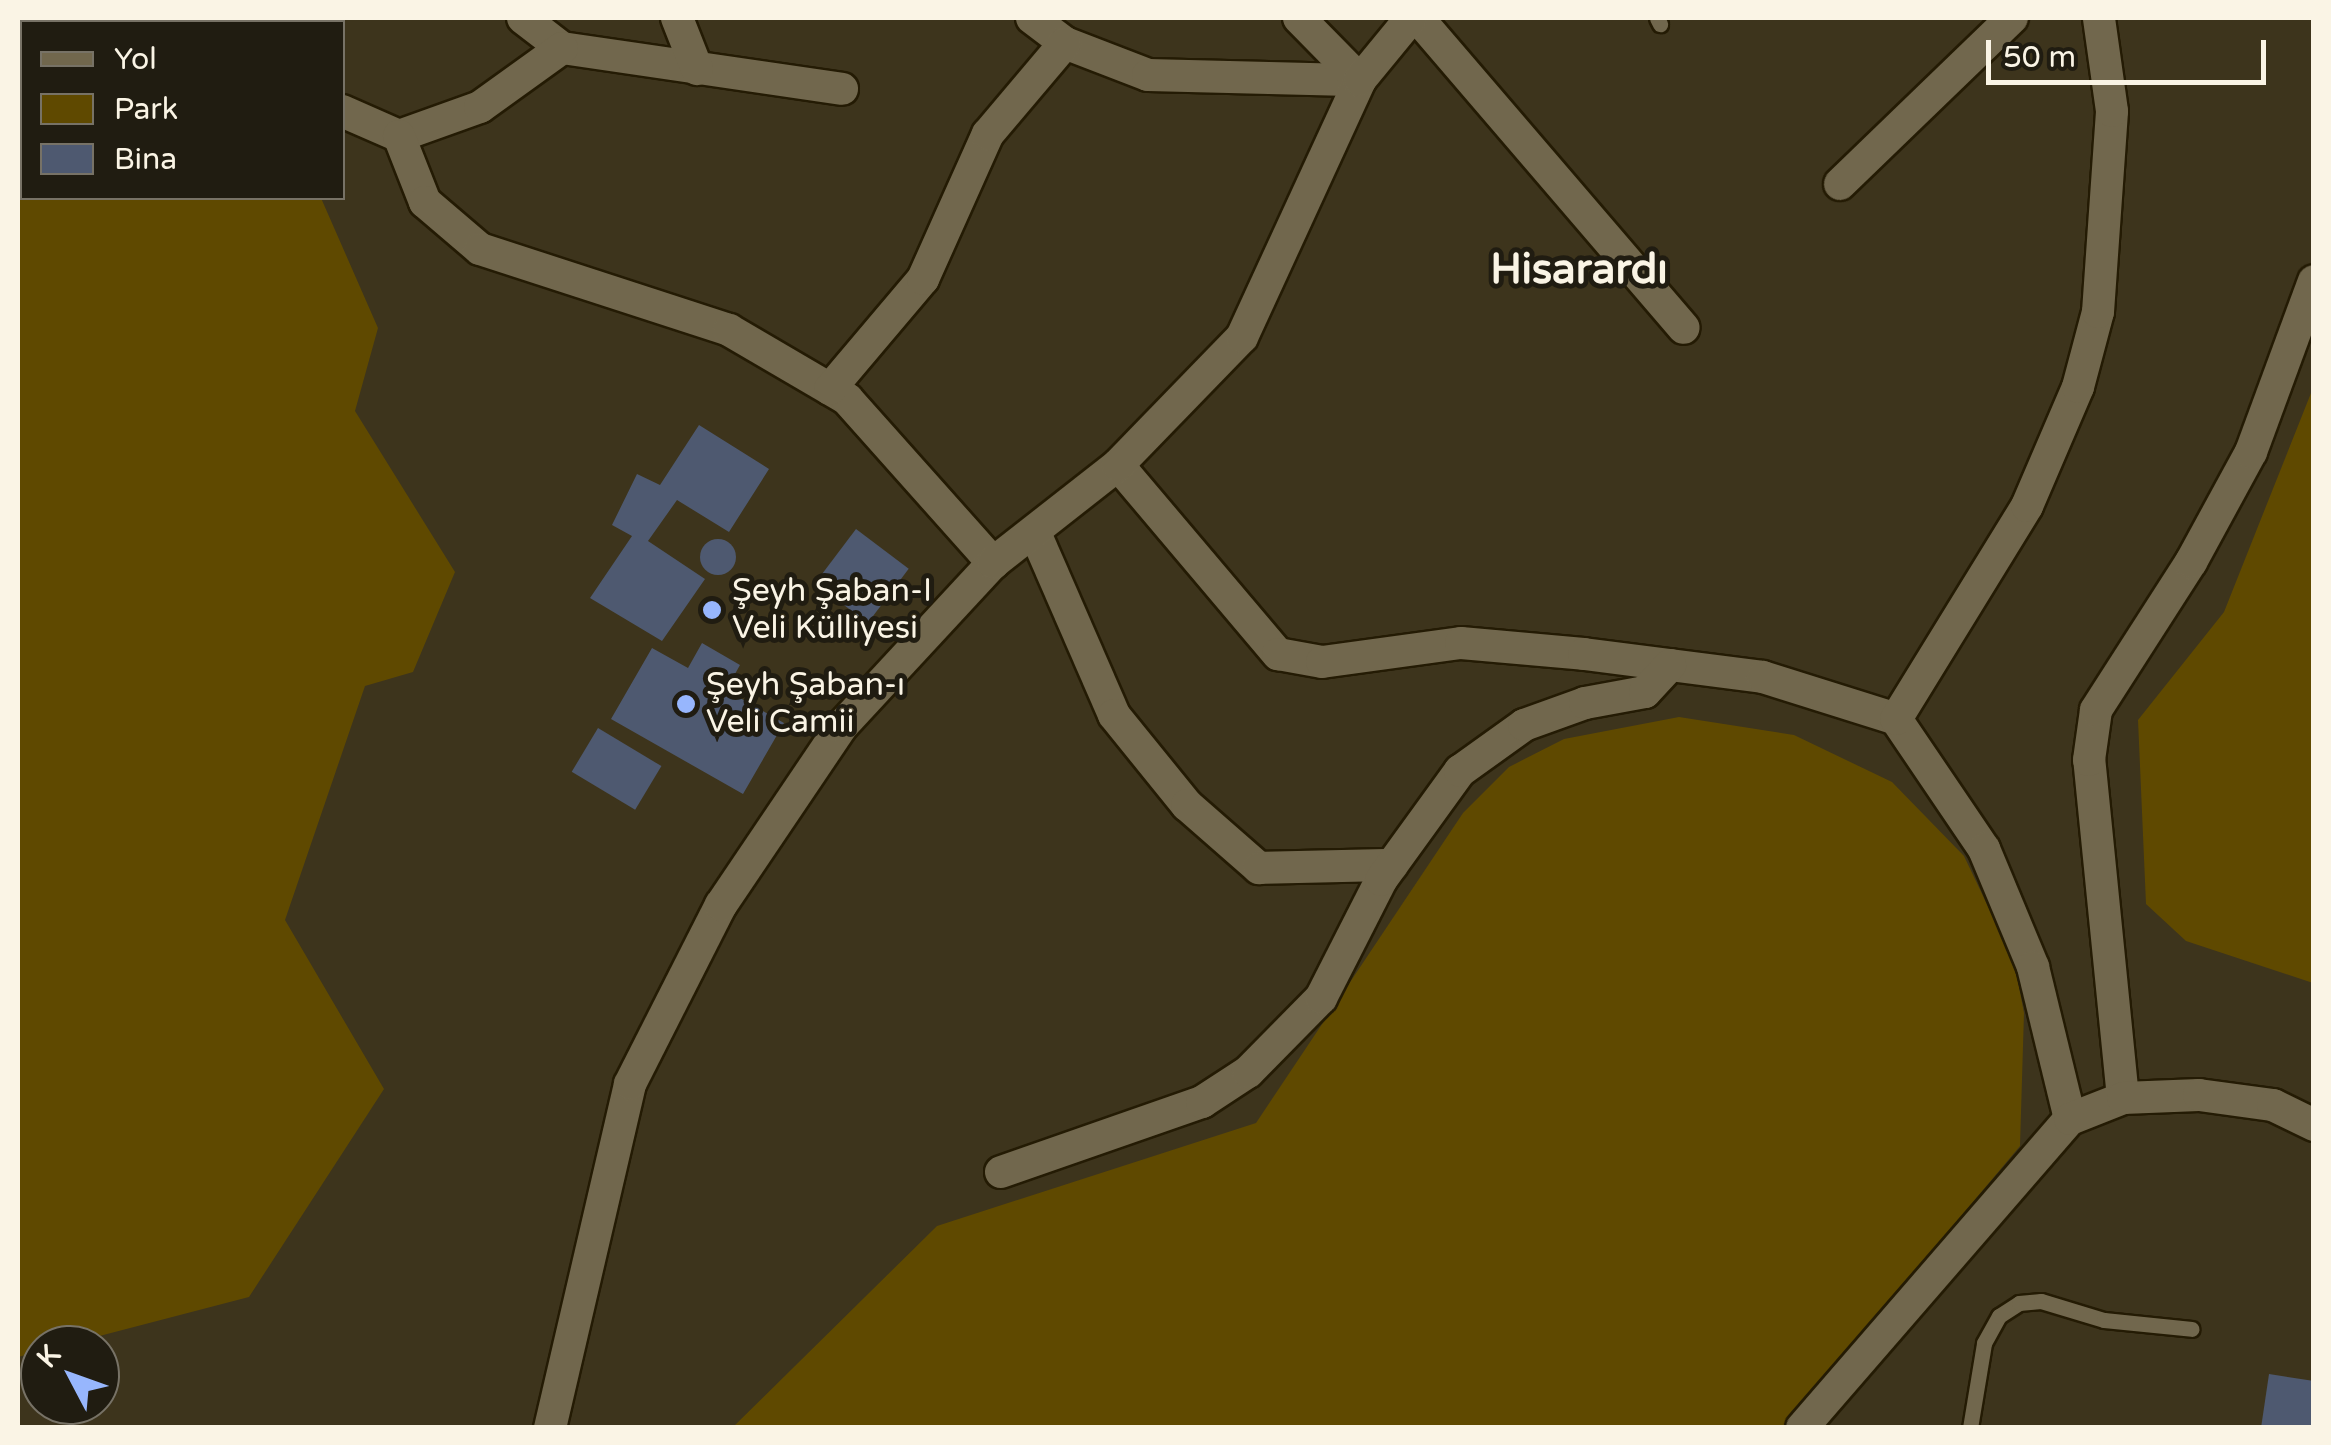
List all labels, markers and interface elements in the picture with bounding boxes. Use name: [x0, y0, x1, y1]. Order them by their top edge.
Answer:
legend: [20, 20, 345, 200]
scale bar: [1991, 20, 2271, 82]
text: 50 m: [2003, 39, 2076, 76]
text: Yol: [114, 41, 157, 78]
text: Park: [114, 91, 178, 128]
text: Bina: [114, 141, 177, 178]
district label: Hisarardı: [1490, 245, 1668, 295]
place label: Şeyh Şaban-I Veli Külliyesi: [732, 573, 932, 648]
marker: Şeyh Şaban-I Veli Külliyesi: [701, 599, 723, 621]
place label: Şeyh Şaban-ı Veli Camii: [706, 667, 905, 742]
marker: Şeyh Şaban-ı Veli Camii: [675, 693, 697, 715]
north arrow: [20, 1325, 120, 1425]
text: K: [30, 1338, 68, 1375]

